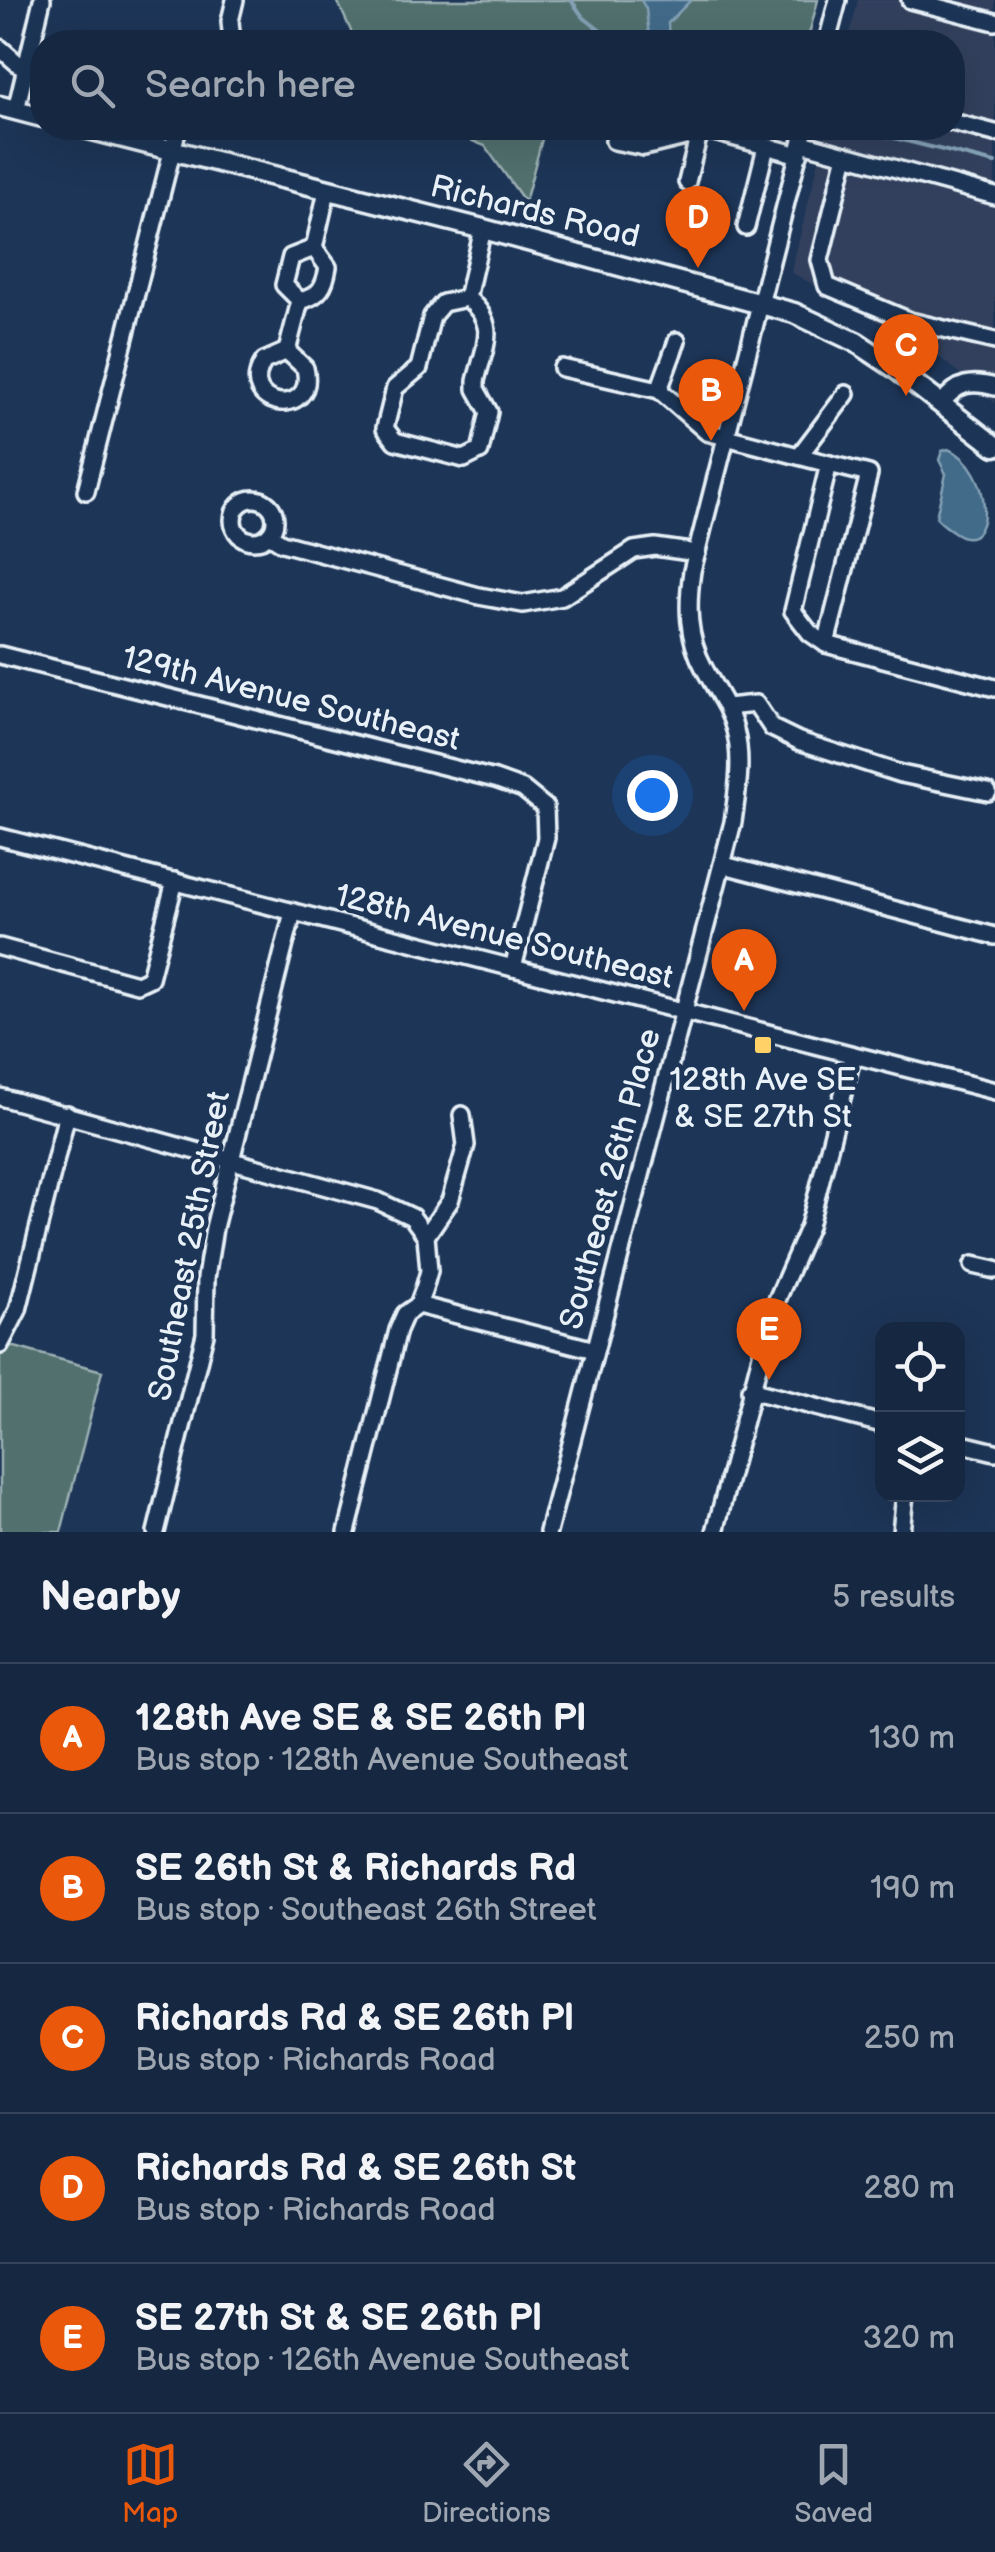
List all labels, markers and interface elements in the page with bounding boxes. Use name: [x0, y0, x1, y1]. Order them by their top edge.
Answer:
search box: [30, 30, 965, 140]
icon: search: [65, 58, 120, 113]
text: Search here: [145, 63, 356, 108]
street label: Richards Road: [426, 167, 644, 257]
pin: D: [666, 186, 730, 268]
pin: C: [874, 314, 938, 396]
pin: B: [678, 358, 744, 441]
street label: 129th Avenue Southeast: [118, 638, 464, 760]
your location: [627, 770, 678, 821]
street label: 128th Avenue Southeast: [331, 876, 677, 998]
pin: A: [712, 928, 776, 1011]
street label: Southeast 26th Place: [552, 1024, 670, 1334]
marker: 128th Ave SE & SE 27th St: [752, 1034, 774, 1056]
place label: 128th Ave SE & SE 27th St: [669, 1061, 857, 1137]
street label: Southeast 25th Street: [141, 1088, 239, 1404]
pin: E: [736, 1298, 802, 1380]
map controls: [875, 1322, 965, 1502]
button: locate: [875, 1322, 965, 1412]
button: layers: [875, 1412, 965, 1502]
text: Nearby: [40, 1572, 180, 1623]
text: 5 results: [832, 1578, 955, 1617]
text: 128th Ave SE & SE 26th Pl: [135, 1696, 586, 1741]
text: A: [63, 1719, 82, 1758]
text: 130 m: [869, 1719, 955, 1758]
text: Bus stop · 128th Avenue Southeast: [135, 1741, 628, 1780]
text: SE 26th St & Richards Rd: [135, 1846, 576, 1891]
text: B: [61, 1869, 84, 1908]
text: 190 m: [870, 1869, 955, 1908]
text: Bus stop · Southeast 26th Street: [135, 1891, 597, 1930]
text: Richards Rd & SE 26th Pl: [135, 1996, 574, 2041]
text: C: [61, 2019, 84, 2058]
text: 250 m: [864, 2019, 955, 2058]
text: Bus stop · Richards Road: [135, 2041, 496, 2080]
text: Richards Rd & SE 26th St: [135, 2146, 576, 2191]
text: D: [61, 2169, 84, 2208]
text: 280 m: [864, 2169, 955, 2208]
text: Bus stop · Richards Road: [135, 2191, 496, 2230]
text: SE 27th St & SE 26th Pl: [135, 2296, 542, 2341]
text: E: [62, 2319, 83, 2358]
text: 320 m: [863, 2319, 955, 2358]
text: Bus stop · 126th Avenue Southeast: [135, 2341, 629, 2380]
tab: Map: [122, 2437, 178, 2530]
tab: Directions: [422, 2437, 551, 2530]
tab: Saved: [795, 2437, 873, 2530]

